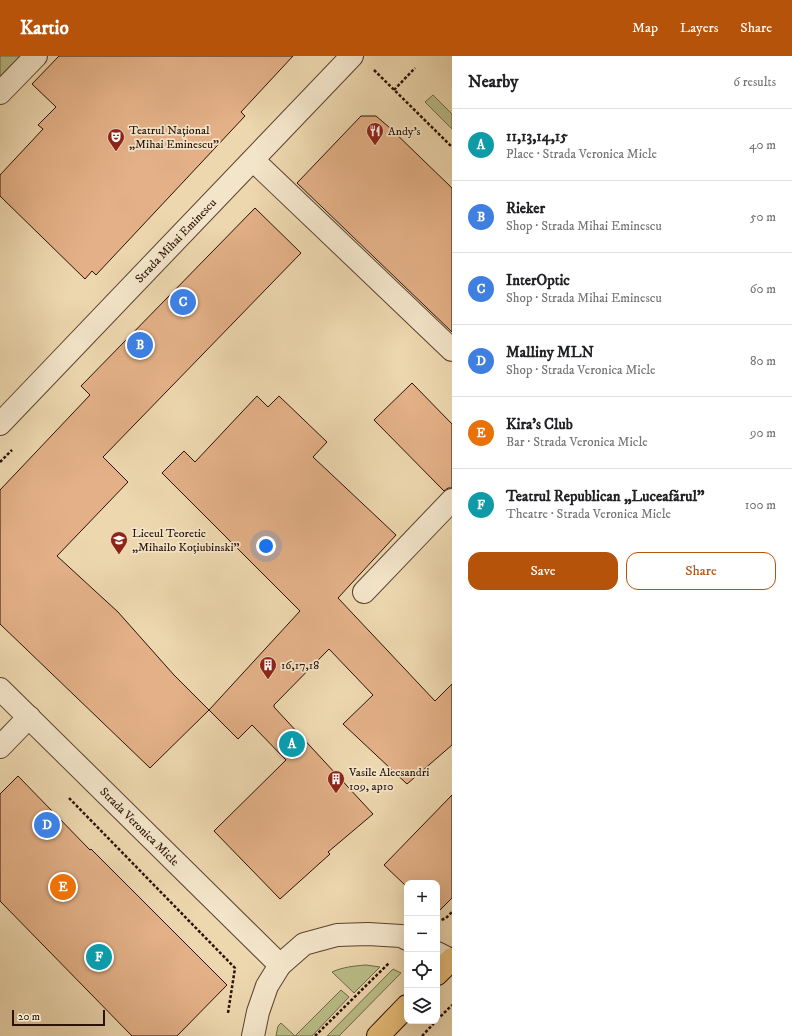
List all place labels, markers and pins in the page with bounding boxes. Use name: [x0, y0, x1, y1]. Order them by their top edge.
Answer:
restaurant icon: Andy's: [365, 121, 385, 146]
place label: Teatrul Național „Mihai Eminescu”: [129, 123, 219, 152]
place label: Andy's: [388, 124, 421, 139]
theatre icon: Teatrul Național „Mihai Eminescu”: [106, 127, 126, 152]
pin: C: [170, 287, 196, 317]
pin: B: [127, 330, 153, 360]
place label: Liceul Teoretic „Mihailo Koțiubinski”: [132, 526, 239, 555]
school or university icon: Liceul Teoretic „Mihailo Koțiubinski”: [109, 530, 129, 555]
building icon: 16,17,18: [258, 655, 278, 680]
place label: 16,17,18: [281, 658, 319, 673]
pin: A: [279, 729, 305, 759]
place label: Vasile Alecsandri 109, ap10: [348, 765, 429, 794]
building icon: Vasile Alecsandri 109, ap10: [326, 769, 346, 794]
pin: D: [34, 810, 60, 840]
pin: E: [50, 872, 76, 902]
pin: F: [86, 942, 112, 972]

